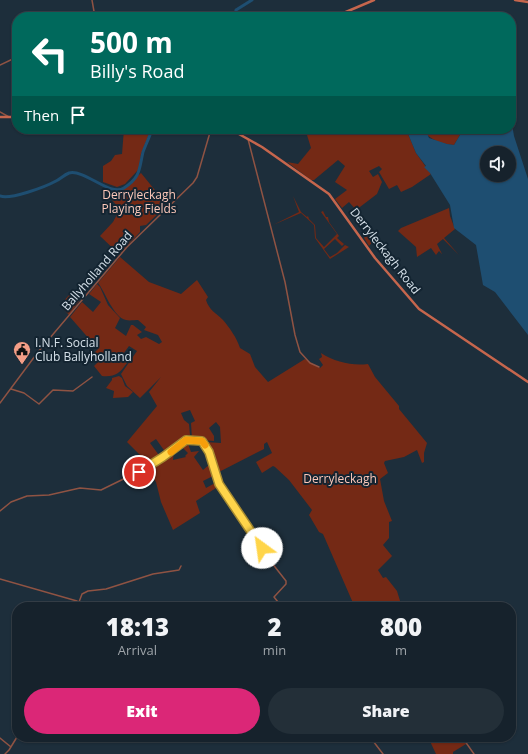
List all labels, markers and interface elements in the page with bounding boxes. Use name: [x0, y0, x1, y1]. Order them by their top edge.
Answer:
text: 500 m: [90, 23, 173, 61]
icon: left: [24, 28, 76, 80]
text: Billy's Road: [90, 59, 184, 83]
icon: arrive: [67, 104, 89, 126]
text: Then: [24, 105, 59, 125]
map controls: [480, 146, 516, 182]
button: sound: [480, 146, 516, 182]
park label: Derryleckagh Playing Fields: [102, 186, 177, 217]
street label: Derryleckagh Road: [346, 204, 425, 297]
street label: Ballyholland Road: [57, 227, 136, 314]
place label: I.N.F. Social Club Ballyholland: [35, 334, 132, 365]
public building icon: I.N.F. Social Club Ballyholland: [12, 340, 32, 365]
pin: [122, 455, 156, 489]
icon: arrive: [128, 461, 150, 483]
park label: Derryleckagh: [303, 470, 377, 487]
position arrow: [241, 527, 283, 569]
text: 18:13: [106, 610, 169, 643]
text: 2: [267, 610, 282, 643]
text: 800: [380, 610, 422, 643]
text: Arrival: [118, 641, 157, 659]
text: min: [263, 641, 286, 659]
text: m: [395, 641, 407, 659]
button: Exit: [24, 688, 260, 734]
button: Share: [268, 688, 504, 734]

